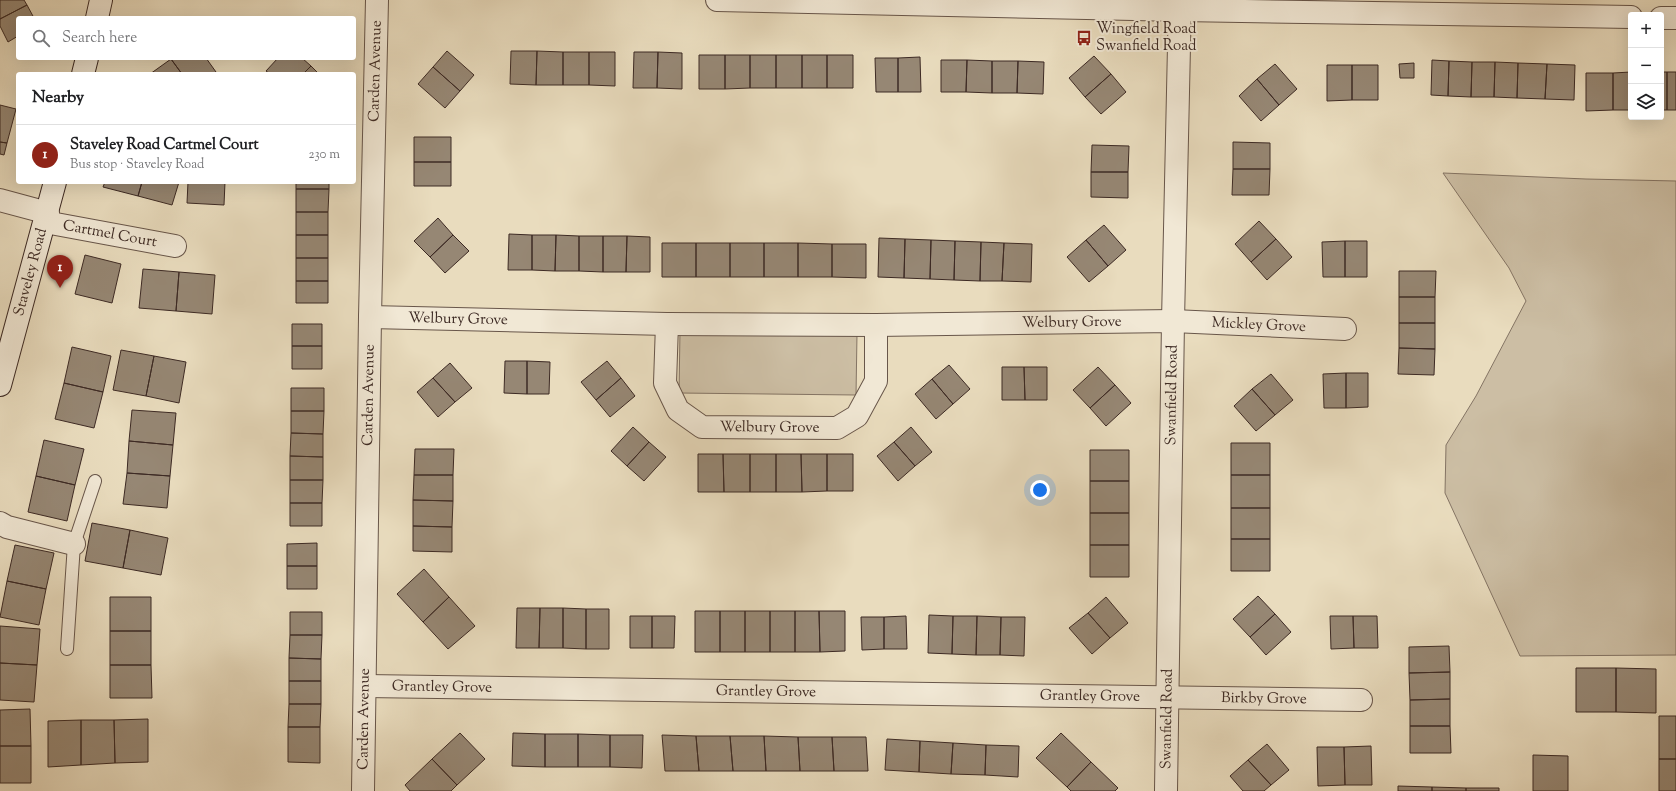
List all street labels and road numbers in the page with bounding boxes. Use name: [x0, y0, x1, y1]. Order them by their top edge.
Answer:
street label: Carden Avenue: [364, 20, 387, 122]
street label: Cartmel Court: [61, 215, 159, 253]
street label: Staveley Road: [9, 225, 53, 318]
street label: Welbury Grove: [408, 307, 508, 331]
street label: Welbury Grove: [1022, 311, 1122, 334]
street label: Mickley Grove: [1211, 312, 1306, 338]
street label: Carden Avenue: [358, 344, 380, 446]
street label: Swanfield Road: [1161, 344, 1183, 445]
street label: Welbury Grove: [720, 417, 820, 438]
street label: Carden Avenue: [353, 668, 375, 770]
street label: Swanfield Road: [1156, 668, 1178, 769]
street label: Grantley Grove: [392, 676, 492, 698]
street label: Grantley Grove: [716, 680, 816, 703]
street label: Grantley Grove: [1040, 685, 1140, 707]
street label: Birkby Grove: [1221, 688, 1307, 710]

